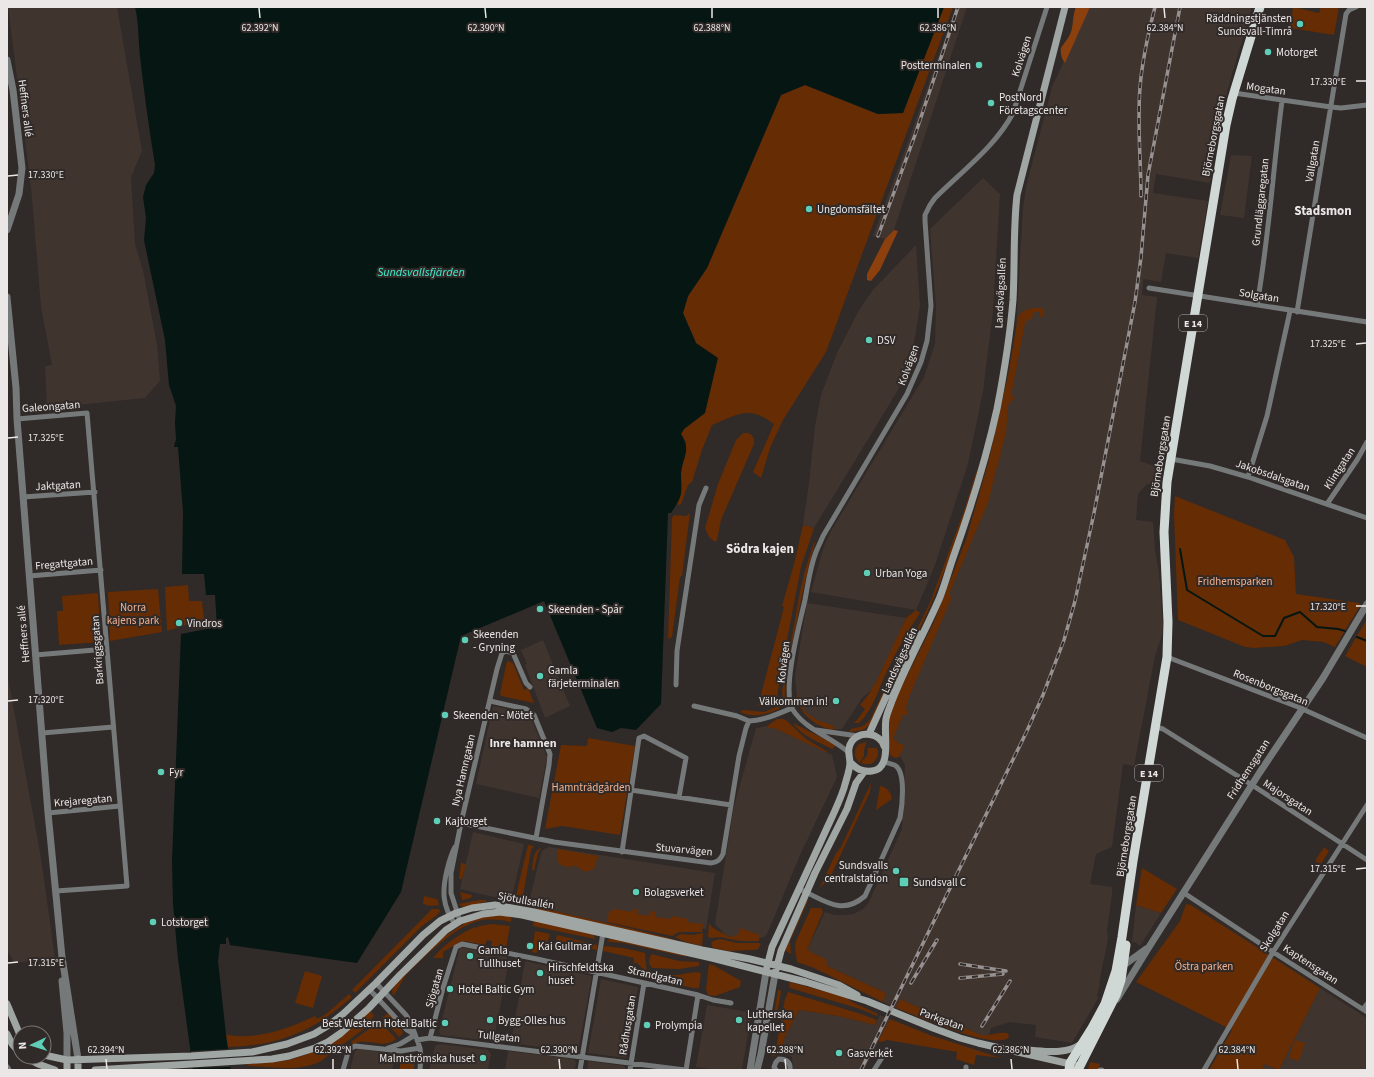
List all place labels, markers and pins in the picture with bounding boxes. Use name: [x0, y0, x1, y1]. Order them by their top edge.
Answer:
place label: Räddningstjänsten Sundsvall-Timrå: [1206, 11, 1292, 39]
marker: Räddningstjänsten Sundsvall-Timrå: [1295, 19, 1305, 29]
place label: Motorget: [1276, 45, 1318, 60]
marker: Motorget: [1263, 47, 1273, 57]
place label: Postterminalen: [901, 58, 971, 73]
marker: Postterminalen: [974, 60, 984, 70]
place label: PostNord Företagscenter: [999, 90, 1068, 118]
marker: PostNord Företagscenter: [986, 98, 996, 108]
place label: Ungdomsfältet: [817, 202, 886, 217]
marker: Ungdomsfältet: [804, 204, 814, 214]
place label: DSV: [877, 333, 896, 348]
marker: DSV: [864, 335, 874, 345]
place label: Urban Yoga: [875, 566, 927, 581]
marker: Urban Yoga: [862, 568, 872, 578]
place label: Skeenden - Spår: [548, 602, 623, 617]
marker: Skeenden - Spår: [535, 604, 545, 614]
place label: Vindros: [187, 616, 222, 631]
marker: Vindros: [174, 618, 184, 628]
place label: Skeenden - Gryning: [473, 627, 519, 655]
marker: Skeenden - Gryning: [460, 635, 470, 645]
place label: Gamla färjeterminalen: [548, 663, 619, 691]
marker: Gamla färjeterminalen: [535, 671, 545, 681]
place label: Välkommen in!: [759, 694, 828, 709]
marker: Välkommen in!: [831, 696, 841, 706]
place label: Skeenden - Mötet: [453, 708, 533, 723]
marker: Skeenden - Mötet: [440, 710, 450, 720]
place label: Fyr: [169, 765, 183, 780]
marker: Fyr: [156, 767, 166, 777]
place label: Kajtorget: [445, 814, 488, 829]
marker: Kajtorget: [432, 816, 442, 826]
place label: Sundsvalls centralstation: [824, 858, 888, 886]
marker: Sundsvalls centralstation: [891, 866, 901, 876]
place label: Sundsvall C: [913, 875, 966, 890]
marker: Sundsvall C: [898, 876, 910, 888]
place label: Bolagsverket: [644, 885, 704, 900]
marker: Bolagsverket: [631, 887, 641, 897]
place label: Lotstorget: [161, 915, 208, 930]
marker: Lotstorget: [148, 917, 158, 927]
place label: Kai Gullmar: [538, 939, 592, 954]
marker: Kai Gullmar: [525, 941, 535, 951]
place label: Gamla Tullhuset: [478, 943, 521, 971]
marker: Gamla Tullhuset: [465, 951, 475, 961]
place label: Hirschfeldtska huset: [548, 960, 614, 988]
marker: Hirschfeldtska huset: [535, 968, 545, 978]
place label: Hotel Baltic Gym: [458, 982, 534, 997]
marker: Hotel Baltic Gym: [445, 984, 455, 994]
place label: Lutherska kapellet: [747, 1007, 793, 1035]
place label: Bygg-Olles hus: [498, 1013, 566, 1028]
marker: Bygg-Olles hus: [485, 1015, 495, 1025]
marker: Lutherska kapellet: [734, 1015, 744, 1025]
place label: Best Western Hotel Baltic: [322, 1016, 437, 1031]
marker: Best Western Hotel Baltic: [440, 1018, 450, 1028]
place label: Prolympia: [655, 1018, 702, 1033]
marker: Prolympia: [642, 1020, 652, 1030]
place label: Gasverket: [847, 1046, 893, 1061]
marker: Gasverket: [834, 1048, 844, 1058]
place label: Malmströmska huset: [379, 1051, 475, 1066]
marker: Malmströmska huset: [478, 1053, 488, 1063]

